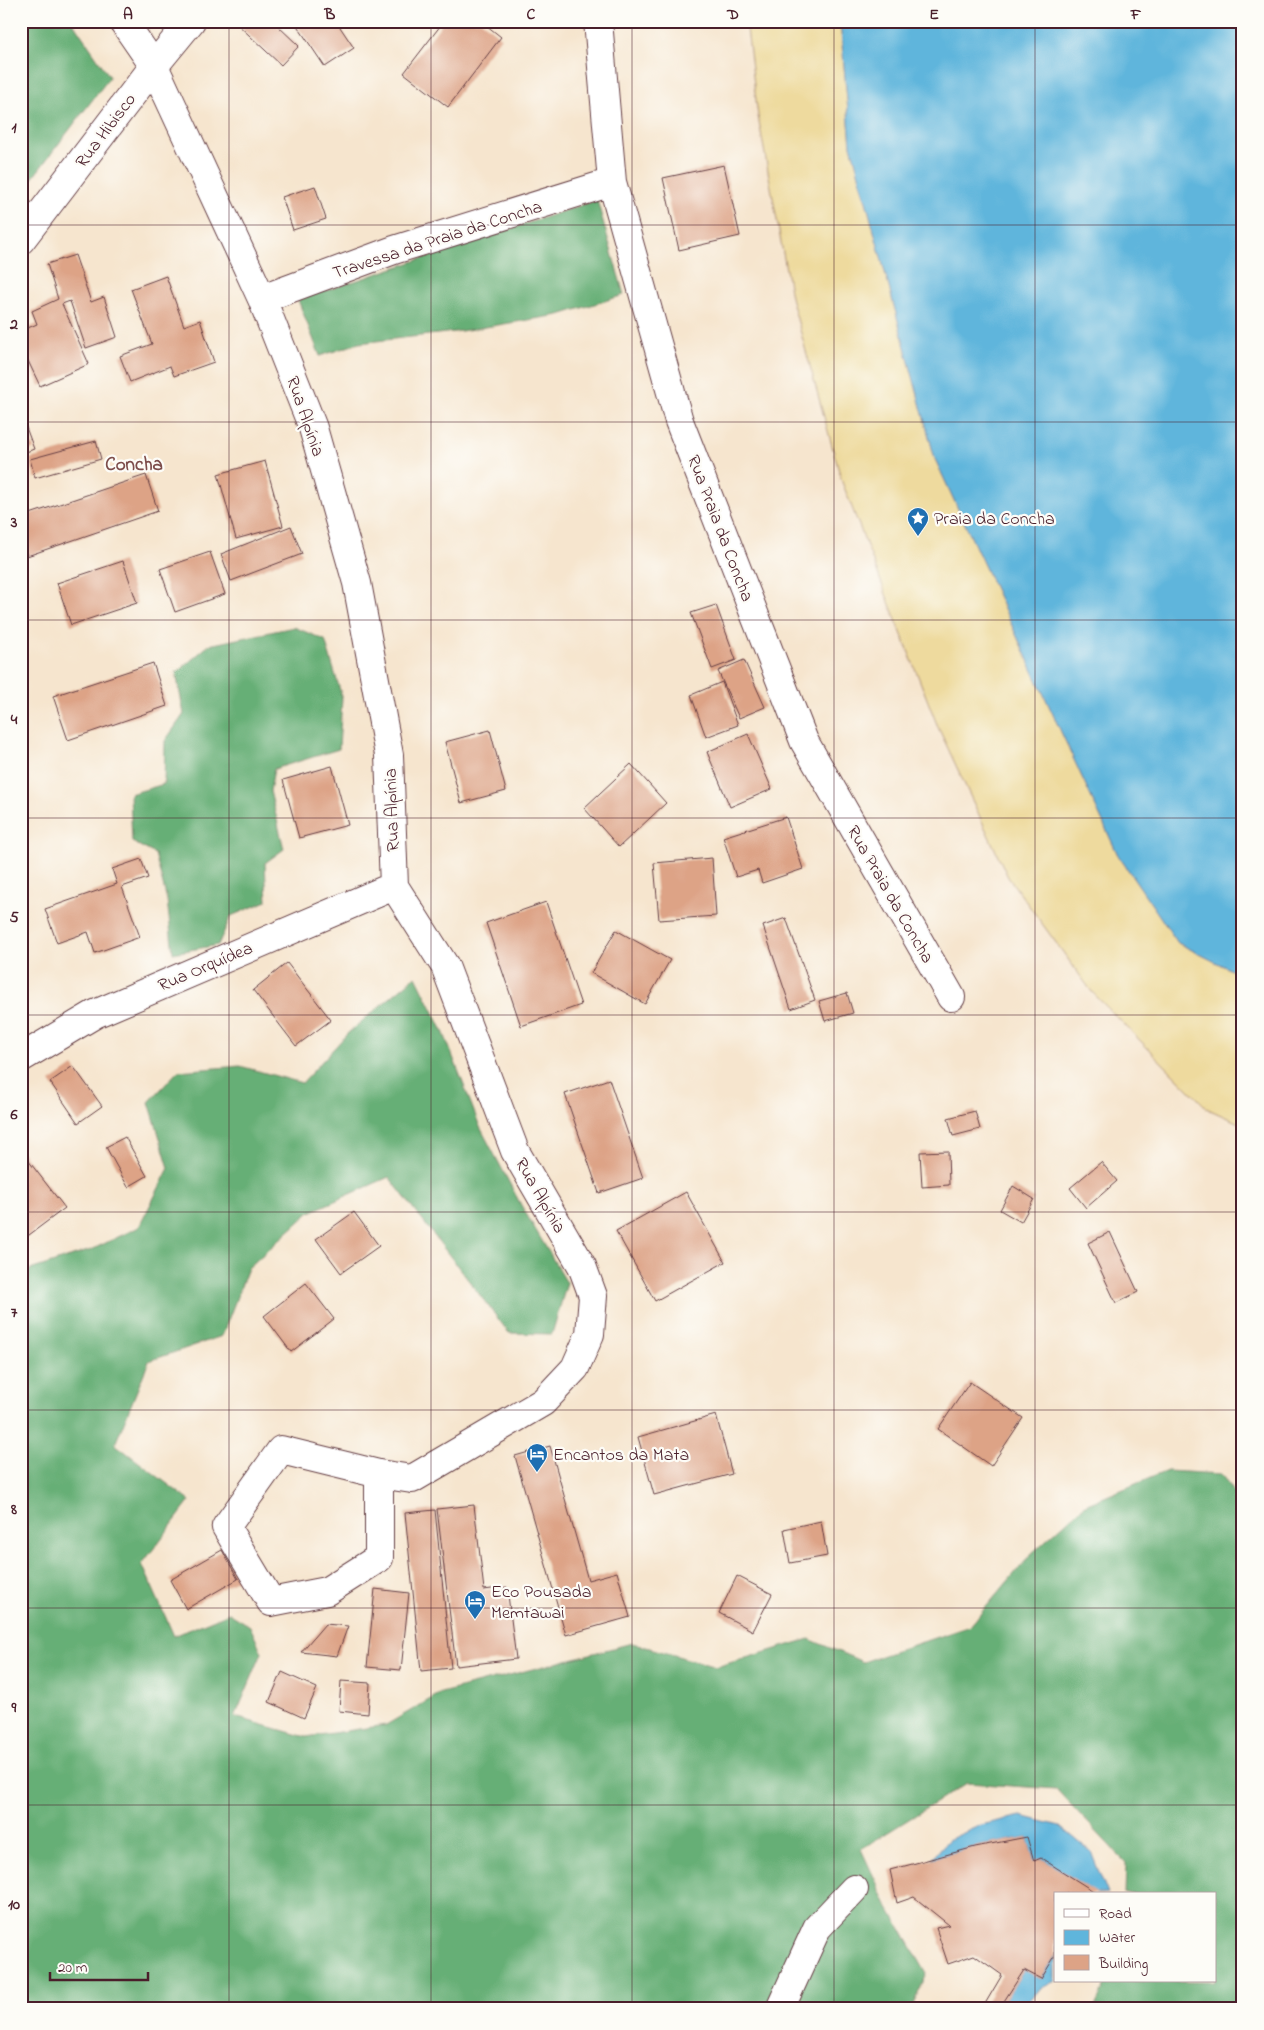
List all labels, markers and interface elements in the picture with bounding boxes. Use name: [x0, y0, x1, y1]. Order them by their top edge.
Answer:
text: A: [123, 3, 133, 27]
text: B: [324, 3, 336, 27]
text: C: [527, 3, 536, 27]
text: D: [726, 3, 739, 27]
text: E: [929, 3, 939, 27]
text: F: [1130, 3, 1142, 27]
street label: Rua Hibisco: [70, 88, 143, 174]
text: 1: [11, 116, 17, 140]
street label: Travessa da Praia da Concha: [330, 195, 546, 287]
text: 2: [9, 313, 18, 337]
street label: Rua Alpínia: [278, 373, 330, 460]
district label: Concha: [105, 452, 163, 479]
street label: Rua Praia da Concha: [679, 452, 759, 606]
place icon: Praia da Concha: [906, 506, 930, 537]
place label: Praia da Concha: [934, 507, 1055, 533]
text: 3: [10, 511, 18, 535]
text: 4: [10, 708, 18, 732]
street label: Rua Alpínia: [379, 768, 407, 852]
street label: Rua Praia da Concha: [839, 821, 939, 969]
text: 5: [9, 906, 19, 930]
street label: Rua Orquídea: [154, 936, 257, 999]
text: 6: [9, 1103, 18, 1127]
street label: Rua Alpínia: [507, 1153, 571, 1239]
text: 7: [11, 1301, 18, 1325]
hotel icon: Encantos da Mata: [525, 1442, 549, 1473]
place label: Encantos da Mata: [553, 1443, 689, 1469]
text: 8: [10, 1498, 17, 1522]
place label: Eco Pousada Memtawai: [491, 1580, 591, 1627]
hotel icon: Eco Pousada Memtawai: [463, 1589, 487, 1620]
text: 9: [11, 1696, 17, 1720]
legend: [1054, 1892, 1216, 1982]
text: 10: [8, 1893, 20, 1917]
text: Road: [1099, 1903, 1132, 1925]
text: Water: [1099, 1927, 1135, 1949]
scale bar: [50, 1950, 148, 1982]
text: Building: [1098, 1953, 1148, 1976]
text: 20 m: [58, 1957, 88, 1979]

